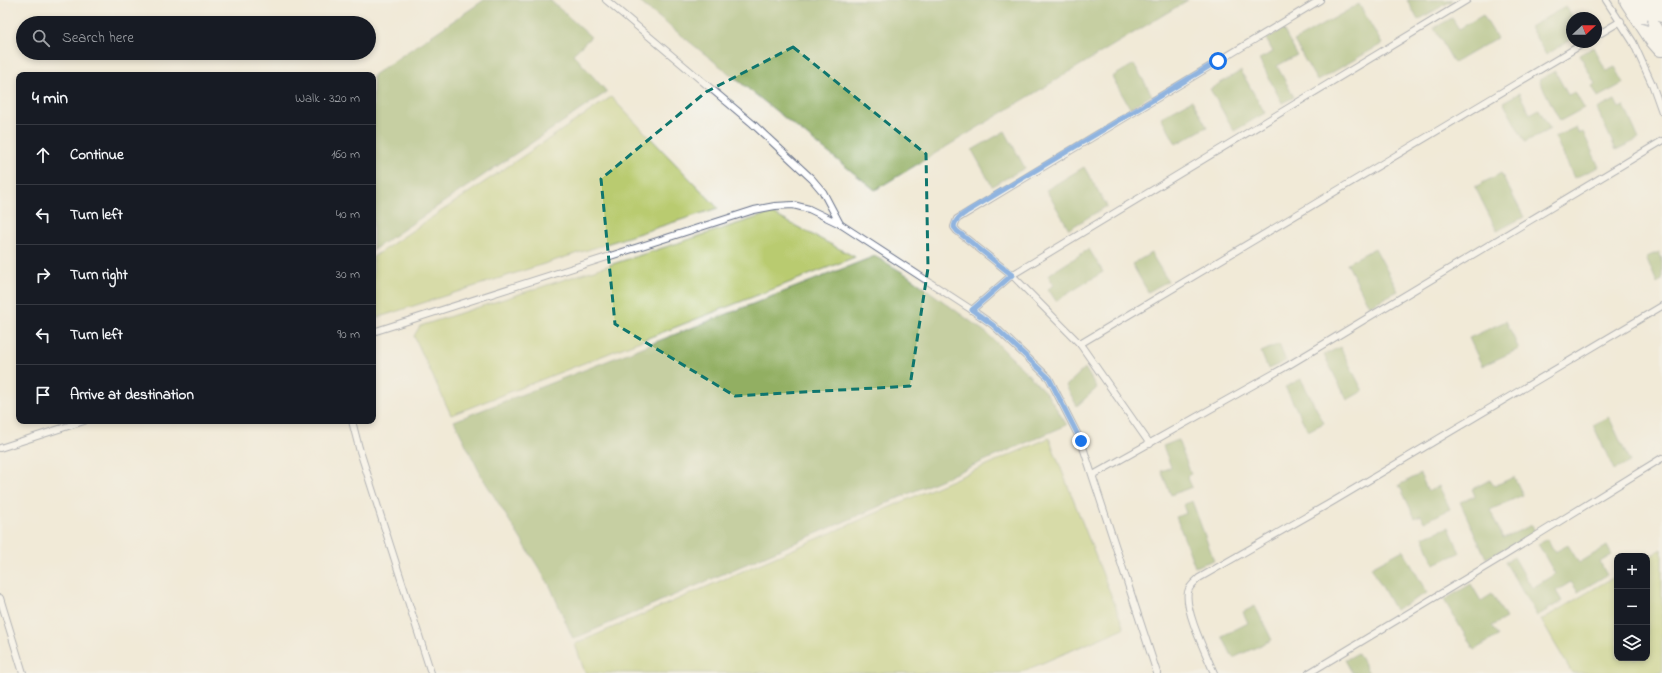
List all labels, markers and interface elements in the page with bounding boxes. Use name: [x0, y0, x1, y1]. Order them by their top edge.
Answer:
north arrow: [1566, 12, 1602, 48]
search box: [16, 16, 376, 60]
one-way arrow: [1641, 19, 1649, 26]
icon: search: [30, 27, 52, 49]
text: Search here: [62, 27, 134, 49]
route start: [1209, 52, 1227, 70]
text: 4 min: [32, 86, 68, 111]
text: Walk · 320 m: [295, 89, 360, 108]
icon: ahead: [32, 144, 54, 166]
text: Continue: [70, 144, 124, 166]
text: 160 m: [331, 145, 360, 164]
icon: left: [32, 204, 54, 226]
text: Turn left: [70, 204, 123, 226]
text: 40 m: [336, 205, 360, 224]
icon: right: [32, 264, 54, 286]
text: Turn right: [70, 264, 128, 286]
text: 30 m: [336, 265, 360, 284]
icon: left: [32, 324, 54, 346]
text: Turn left: [70, 324, 123, 346]
text: 90 m: [337, 325, 360, 344]
icon: arrive: [32, 384, 54, 406]
text: Arrive at destination: [70, 384, 194, 406]
route end: [1072, 432, 1090, 450]
map controls: [1614, 553, 1650, 661]
button: +: [1614, 553, 1650, 589]
button: −: [1614, 589, 1650, 625]
button: layers: [1614, 625, 1650, 661]

